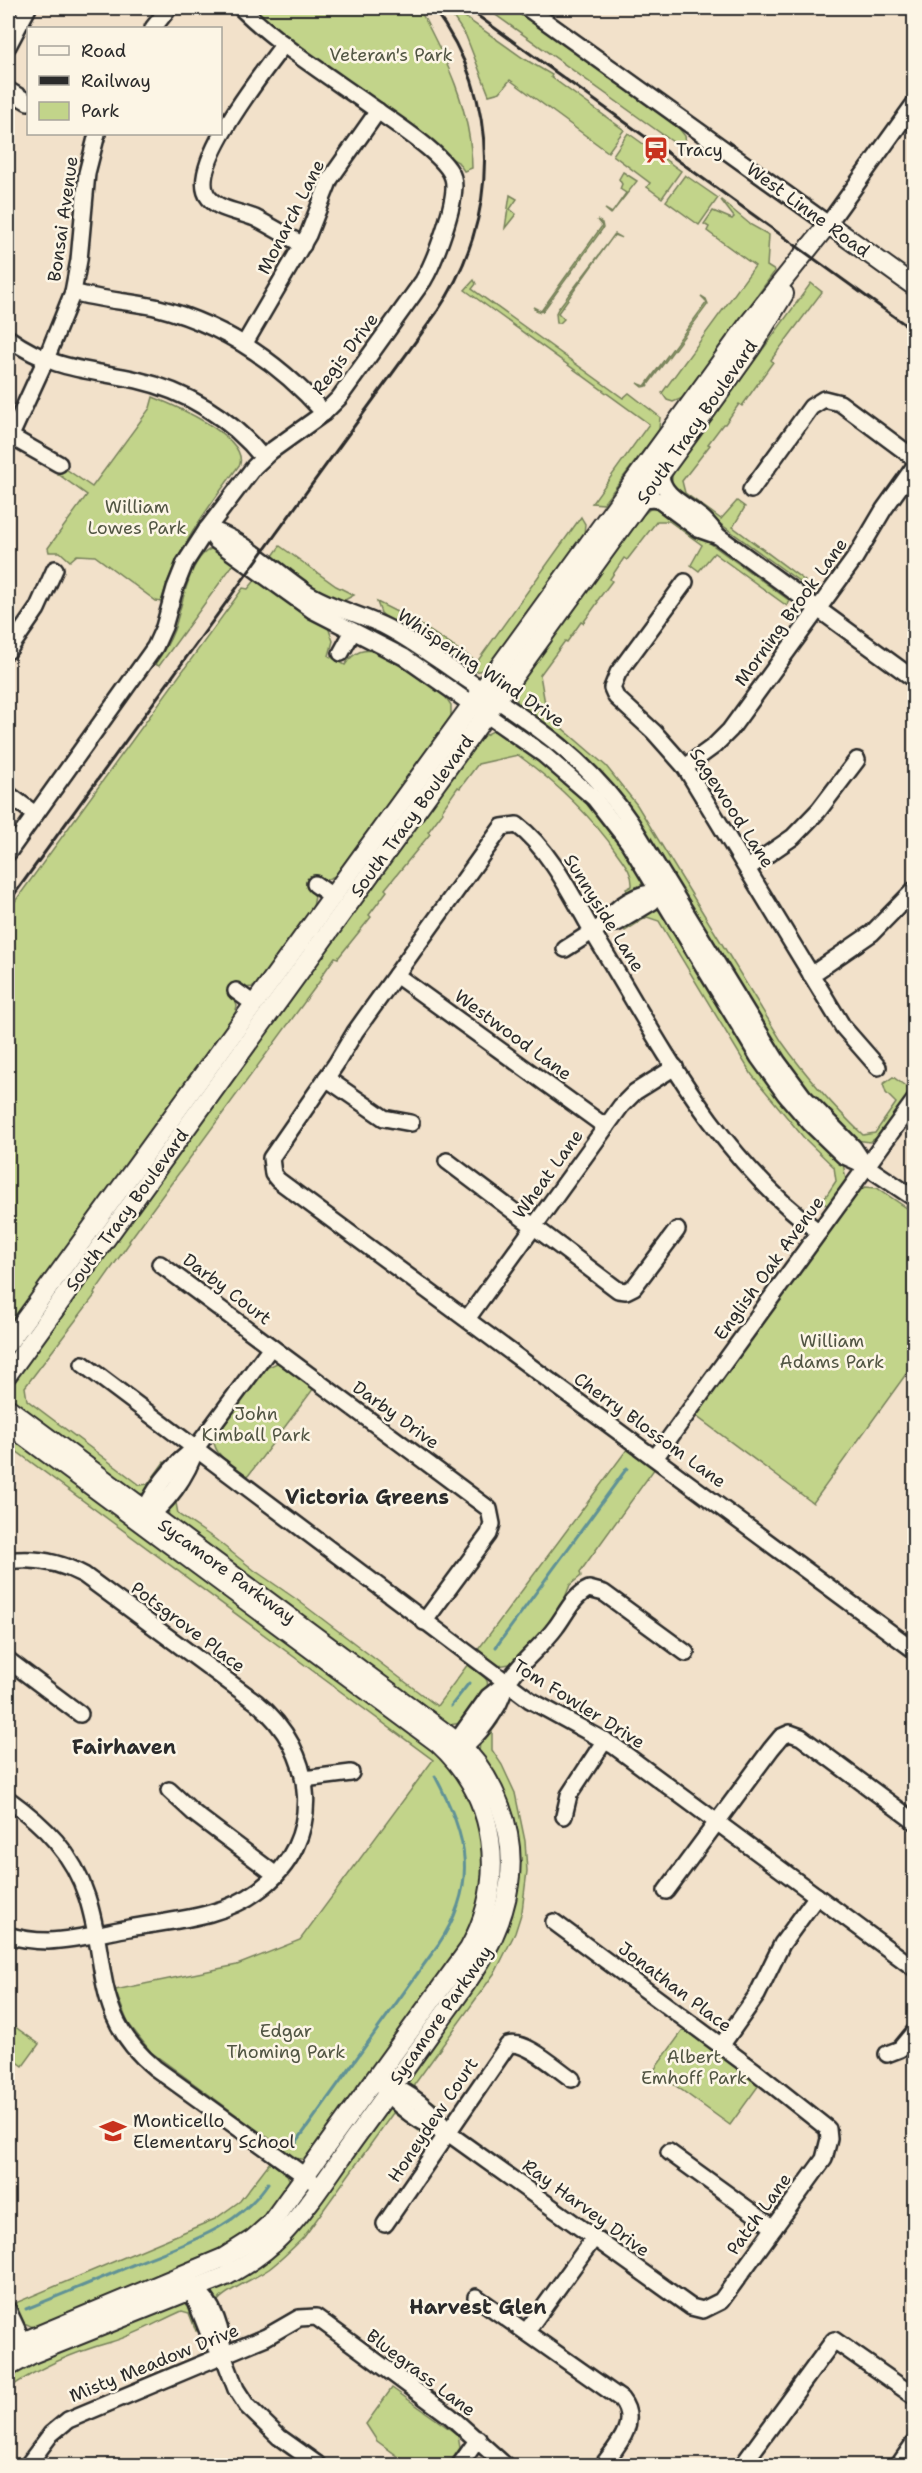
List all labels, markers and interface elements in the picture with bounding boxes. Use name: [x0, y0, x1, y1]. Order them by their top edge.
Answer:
legend: [27, 27, 222, 135]
text: Road: [81, 39, 126, 63]
park label: Veteran's Park: [329, 43, 453, 67]
text: Railway: [81, 69, 151, 93]
text: Park: [81, 99, 120, 123]
station icon: Tracy: [641, 135, 671, 165]
place label: Tracy: [676, 138, 723, 162]
street label: Bonsai Avenue: [42, 155, 84, 283]
street label: Monarch Lane: [252, 156, 330, 278]
street label: West Linne Road: [742, 157, 874, 263]
street label: Regis Drive: [306, 308, 384, 400]
street label: South Tracy Boulevard: [631, 335, 763, 509]
park label: William Lowes Park: [87, 495, 187, 540]
street label: Morning Brook Lane: [729, 533, 853, 691]
street label: Whispering Wind Drive: [393, 603, 569, 733]
street label: South Tracy Boulevard: [345, 730, 479, 902]
street label: Sagewood Lane: [684, 743, 780, 873]
street label: Sunnyside Lane: [558, 849, 650, 977]
street label: Westwood Lane: [449, 984, 577, 1086]
street label: South Tracy Boulevard: [60, 1124, 194, 1296]
street label: Wheat Lane: [507, 1125, 589, 1223]
street label: English Oak Avenue: [709, 1191, 829, 1345]
street label: Darby Court: [178, 1248, 276, 1330]
park label: William Adams Park: [780, 1329, 884, 1374]
street label: Cherry Blossom Lane: [569, 1367, 731, 1493]
street label: Darby Drive: [348, 1375, 444, 1455]
park label: John Kimball Park: [202, 1402, 310, 1447]
district label: Victoria Greens: [285, 1484, 449, 1510]
street label: Sycamore Parkway: [153, 1513, 301, 1629]
street label: Potsgrove Place: [126, 1576, 250, 1678]
street label: Tom Fowler Drive: [508, 1654, 650, 1754]
district label: Fairhaven: [72, 1734, 176, 1760]
street label: Jonathan Place: [613, 1936, 737, 2038]
street label: Sycamore Parkway: [384, 1941, 498, 2089]
park label: Edgar Thoming Park: [226, 2019, 346, 2064]
park label: Albert Emhoff Park: [641, 2045, 747, 2090]
street label: Honeydew Court: [382, 2053, 484, 2187]
place label: Monticello Elementary School: [133, 2109, 296, 2154]
school or university icon: Monticello Elementary School: [98, 2116, 128, 2146]
street label: Ray Harvey Drive: [518, 2154, 654, 2262]
street label: Patch Lane: [721, 2168, 797, 2260]
district label: Harvest Glen: [409, 2294, 547, 2320]
street label: Misty Meadow Drive: [66, 2318, 242, 2408]
street label: Bluegrass Lane: [361, 2324, 481, 2422]

